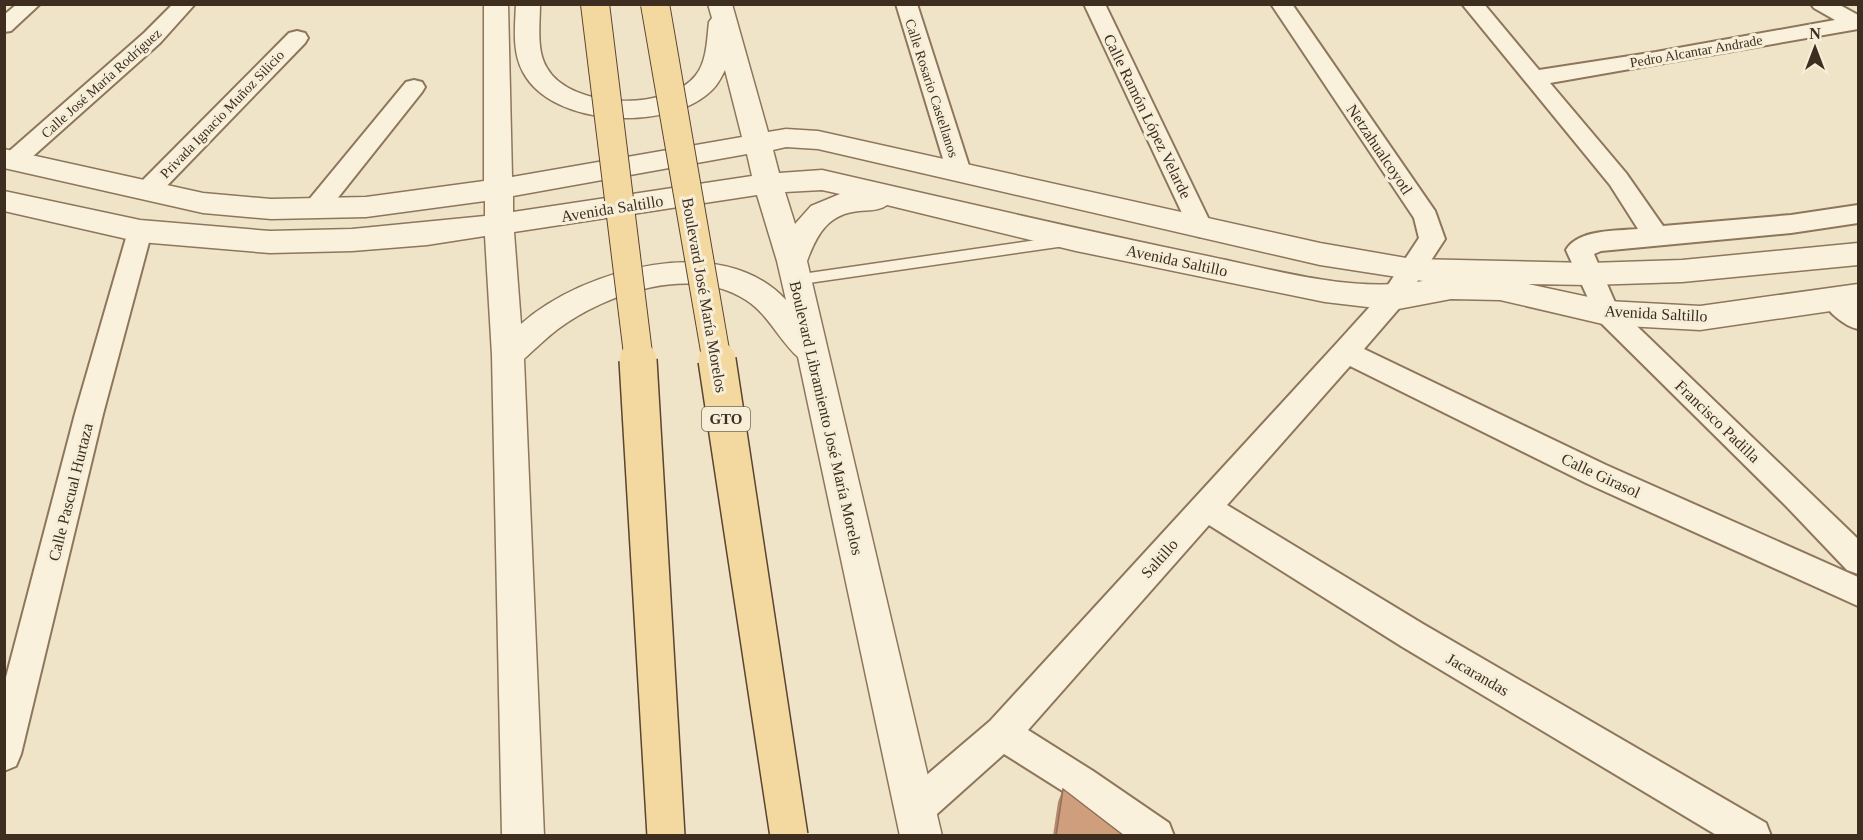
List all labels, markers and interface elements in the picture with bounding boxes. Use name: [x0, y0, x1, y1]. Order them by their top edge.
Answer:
street label: Calle Rosario Castellanos: [902, 17, 961, 159]
north arrow: [1785, 18, 1845, 78]
text: N: [1809, 25, 1821, 42]
street label: Calle José María Rodríguez: [38, 26, 164, 141]
street label: Calle Ramón López Velarde: [1099, 31, 1195, 202]
street label: Pedro Alcantar Andrade: [1629, 32, 1764, 71]
street label: Privada Ignacio Muñoz Silicio: [157, 47, 287, 181]
street label: Netzahualcoyotl: [1342, 101, 1416, 199]
street label: Avenida Saltillo: [560, 192, 664, 225]
street label: Boulevard José María Morelos: [679, 196, 730, 394]
street label: Avenida Saltillo: [1125, 241, 1229, 280]
street label: Boulevard Libramiento José María Morelos: [787, 279, 866, 557]
street label: Avenida Saltillo: [1604, 302, 1708, 325]
street label: Francisco Padilla: [1672, 377, 1763, 466]
road number: GTO: [702, 407, 750, 431]
street label: Calle Pascual Hurtaza: [45, 422, 96, 563]
street label: Calle Girasol: [1559, 450, 1643, 501]
street label: Saltillo: [1138, 535, 1181, 581]
street label: Jacarandas: [1443, 650, 1512, 699]

